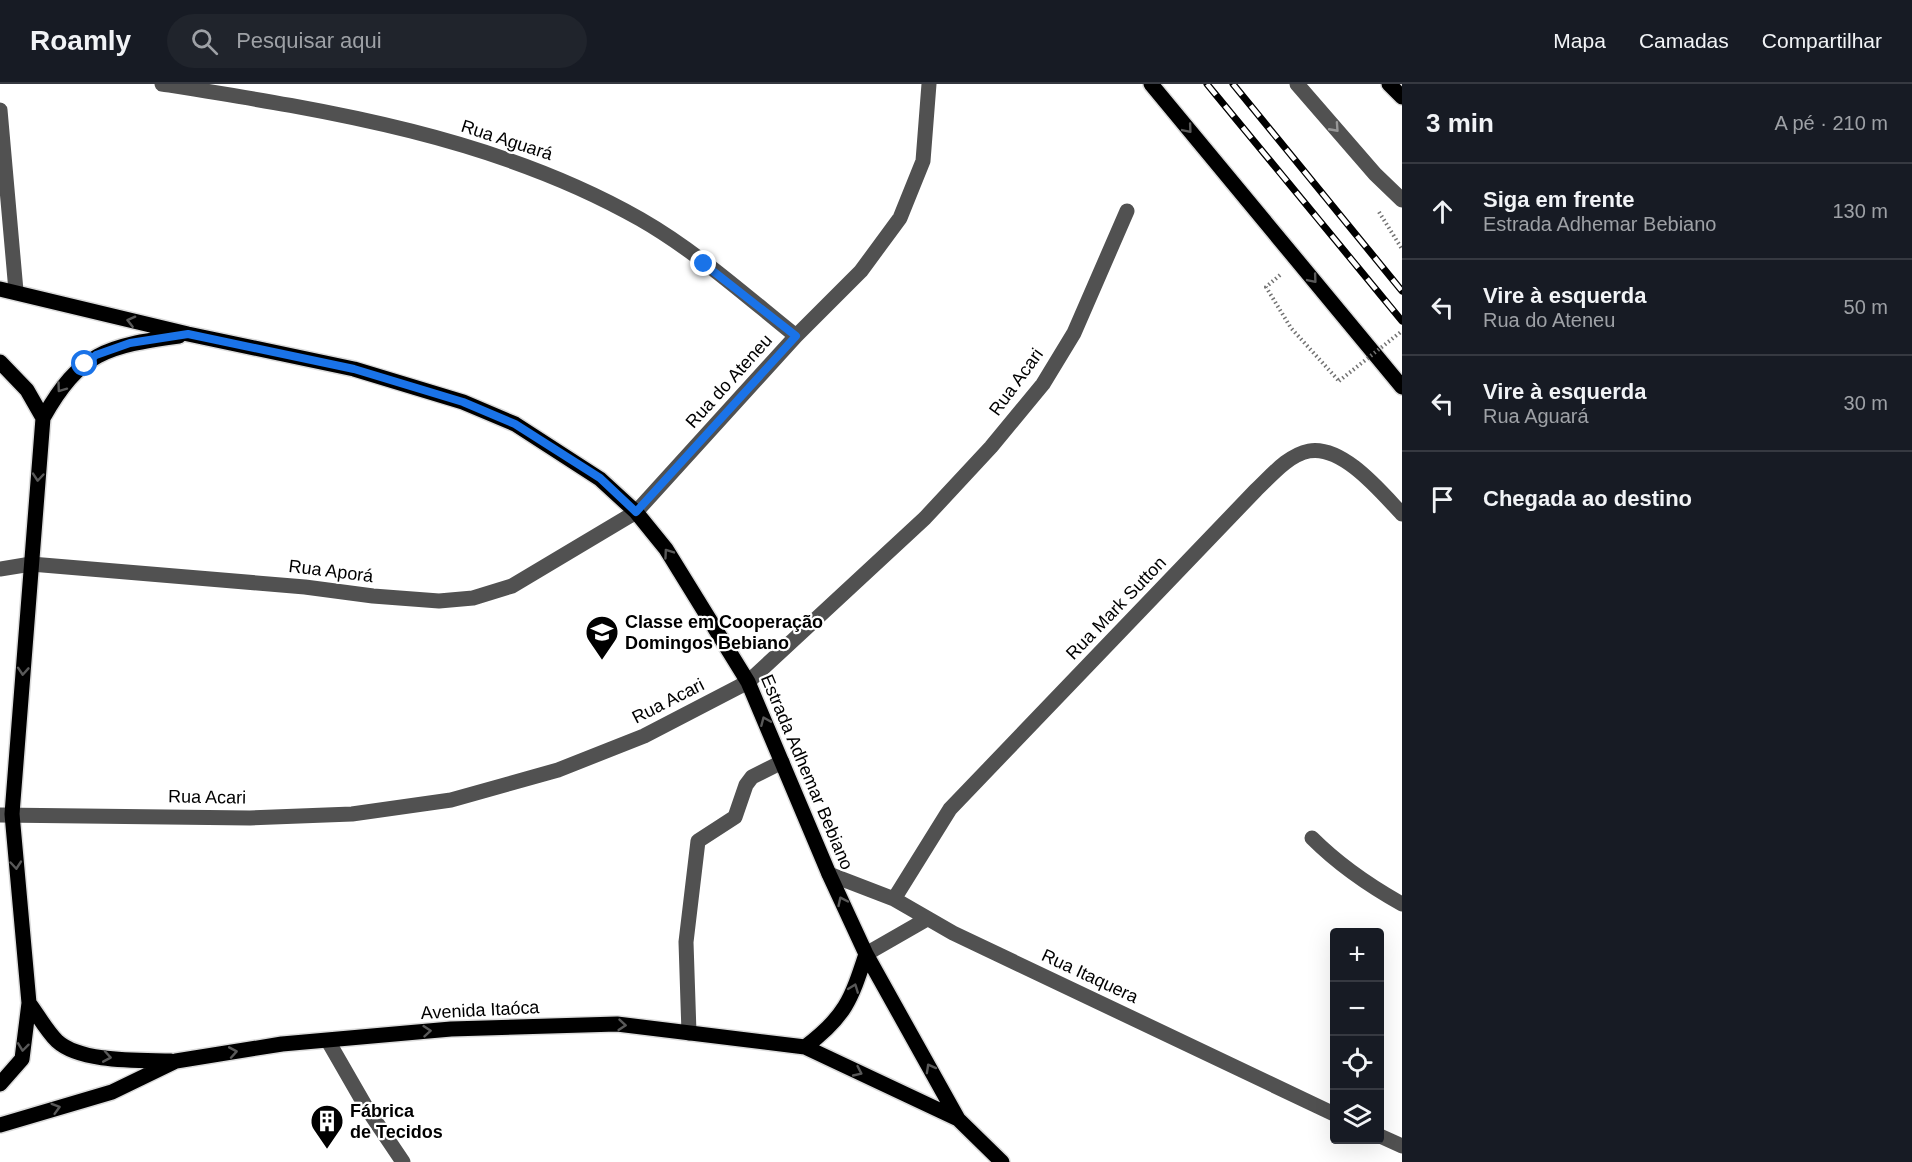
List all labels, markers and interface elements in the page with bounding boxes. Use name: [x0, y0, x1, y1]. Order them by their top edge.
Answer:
search box: [167, 14, 587, 68]
text: Roamly: [30, 25, 131, 56]
icon: search: [188, 25, 221, 58]
text: Pesquisar aqui: [236, 28, 382, 53]
text: Mapa: [1553, 29, 1606, 52]
text: Camadas: [1639, 29, 1729, 52]
text: Compartilhar: [1762, 29, 1882, 52]
text: 3 min: [1426, 108, 1494, 138]
text: A pé · 210 m: [1775, 112, 1888, 134]
street label: Rua Aguará: [459, 116, 556, 165]
one-way arrow: [1181, 122, 1192, 133]
one-way arrow: [1328, 122, 1339, 132]
text: Siga em frente: [1483, 187, 1635, 212]
icon: ahead: [1426, 195, 1459, 228]
text: 130 m: [1832, 200, 1888, 222]
text: Estrada Adhemar Bebiano: [1483, 213, 1717, 235]
route end: [690, 250, 716, 276]
one-way arrow: [1305, 272, 1316, 283]
text: Vire à esquerda: [1483, 283, 1646, 308]
icon: left: [1426, 291, 1459, 324]
text: 50 m: [1844, 296, 1888, 318]
text: Rua do Ateneu: [1483, 309, 1615, 331]
one-way arrow: [126, 315, 136, 328]
street label: Rua do Ateneu: [682, 330, 776, 432]
street label: Rua Acari: [985, 345, 1047, 419]
route start: [71, 350, 97, 376]
text: Vire à esquerda: [1483, 379, 1646, 404]
one-way arrow: [58, 381, 69, 392]
icon: left: [1426, 387, 1459, 420]
text: 30 m: [1844, 392, 1888, 414]
text: Rua Aguará: [1483, 405, 1589, 427]
one-way arrow: [32, 472, 45, 481]
icon: arrive: [1426, 483, 1459, 516]
text: Chegada ao destino: [1483, 486, 1692, 511]
one-way arrow: [664, 548, 675, 559]
street label: Rua Mark Sutton: [1062, 552, 1170, 664]
street label: Rua Aporá: [288, 556, 375, 586]
place label: Classe em Cooperação Domingos Bebiano: [625, 612, 823, 653]
school or university icon: Classe em Cooperação Domingos Bebiano: [584, 614, 620, 661]
one-way arrow: [17, 666, 30, 675]
street label: Estrada Adhemar Bebiano: [757, 671, 857, 873]
street label: Rua Acari: [629, 674, 707, 728]
one-way arrow: [760, 717, 772, 728]
street label: Rua Acari: [168, 786, 246, 808]
one-way arrow: [9, 861, 22, 870]
one-way arrow: [837, 896, 849, 907]
map controls: [1330, 928, 1384, 1144]
button: +: [1330, 928, 1384, 982]
street label: Rua Itaquera: [1039, 945, 1142, 1007]
button: −: [1330, 982, 1384, 1036]
one-way arrow: [847, 983, 859, 994]
street label: Avenida Itaóca: [420, 997, 541, 1023]
one-way arrow: [617, 1018, 626, 1031]
one-way arrow: [423, 1025, 432, 1038]
button: locate: [1330, 1036, 1384, 1090]
one-way arrow: [18, 1043, 30, 1052]
one-way arrow: [228, 1046, 238, 1059]
one-way arrow: [102, 1050, 112, 1063]
one-way arrow: [852, 1064, 863, 1076]
one-way arrow: [926, 1064, 937, 1074]
button: layers: [1330, 1090, 1384, 1144]
place label: Fábrica de Tecidos: [350, 1101, 443, 1142]
one-way arrow: [50, 1103, 61, 1115]
building icon: Fábrica de Tecidos: [309, 1103, 345, 1150]

